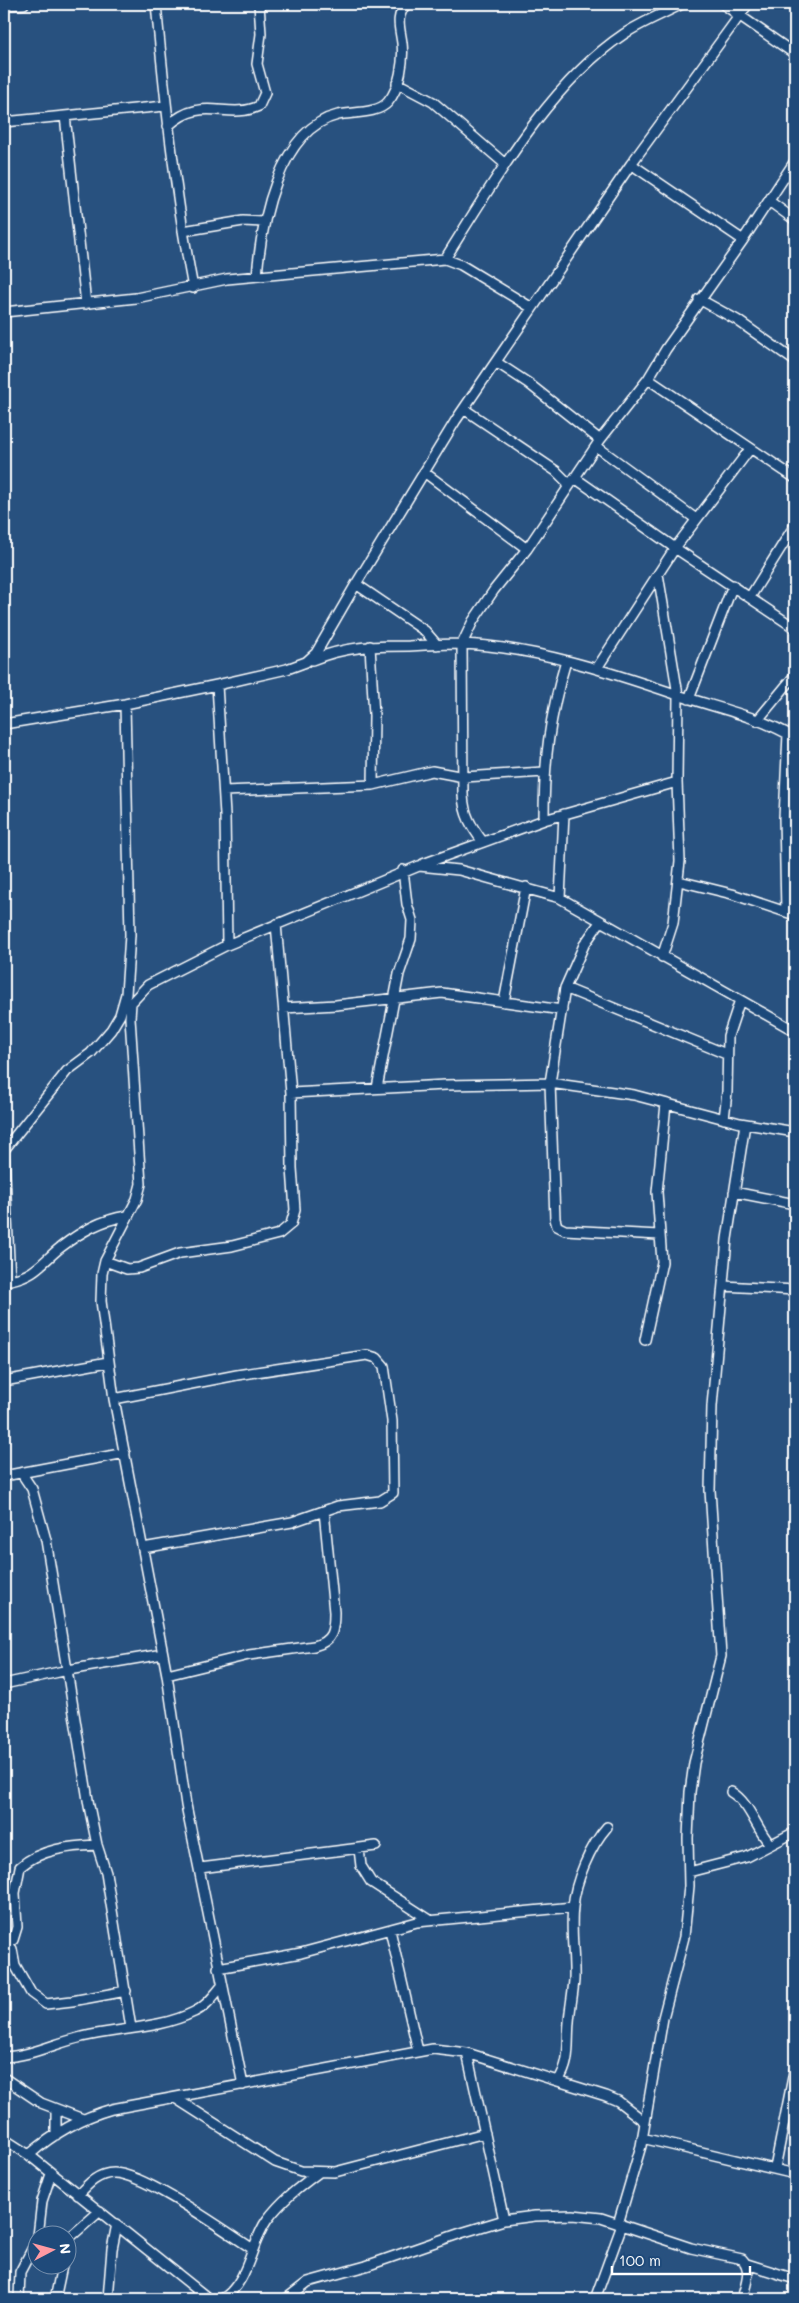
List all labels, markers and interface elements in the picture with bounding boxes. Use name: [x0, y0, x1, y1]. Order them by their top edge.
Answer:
north arrow: [28, 2226, 78, 2276]
text: N: [55, 2242, 75, 2255]
scale bar: [612, 2243, 749, 2275]
text: 100 m: [619, 2250, 661, 2270]

